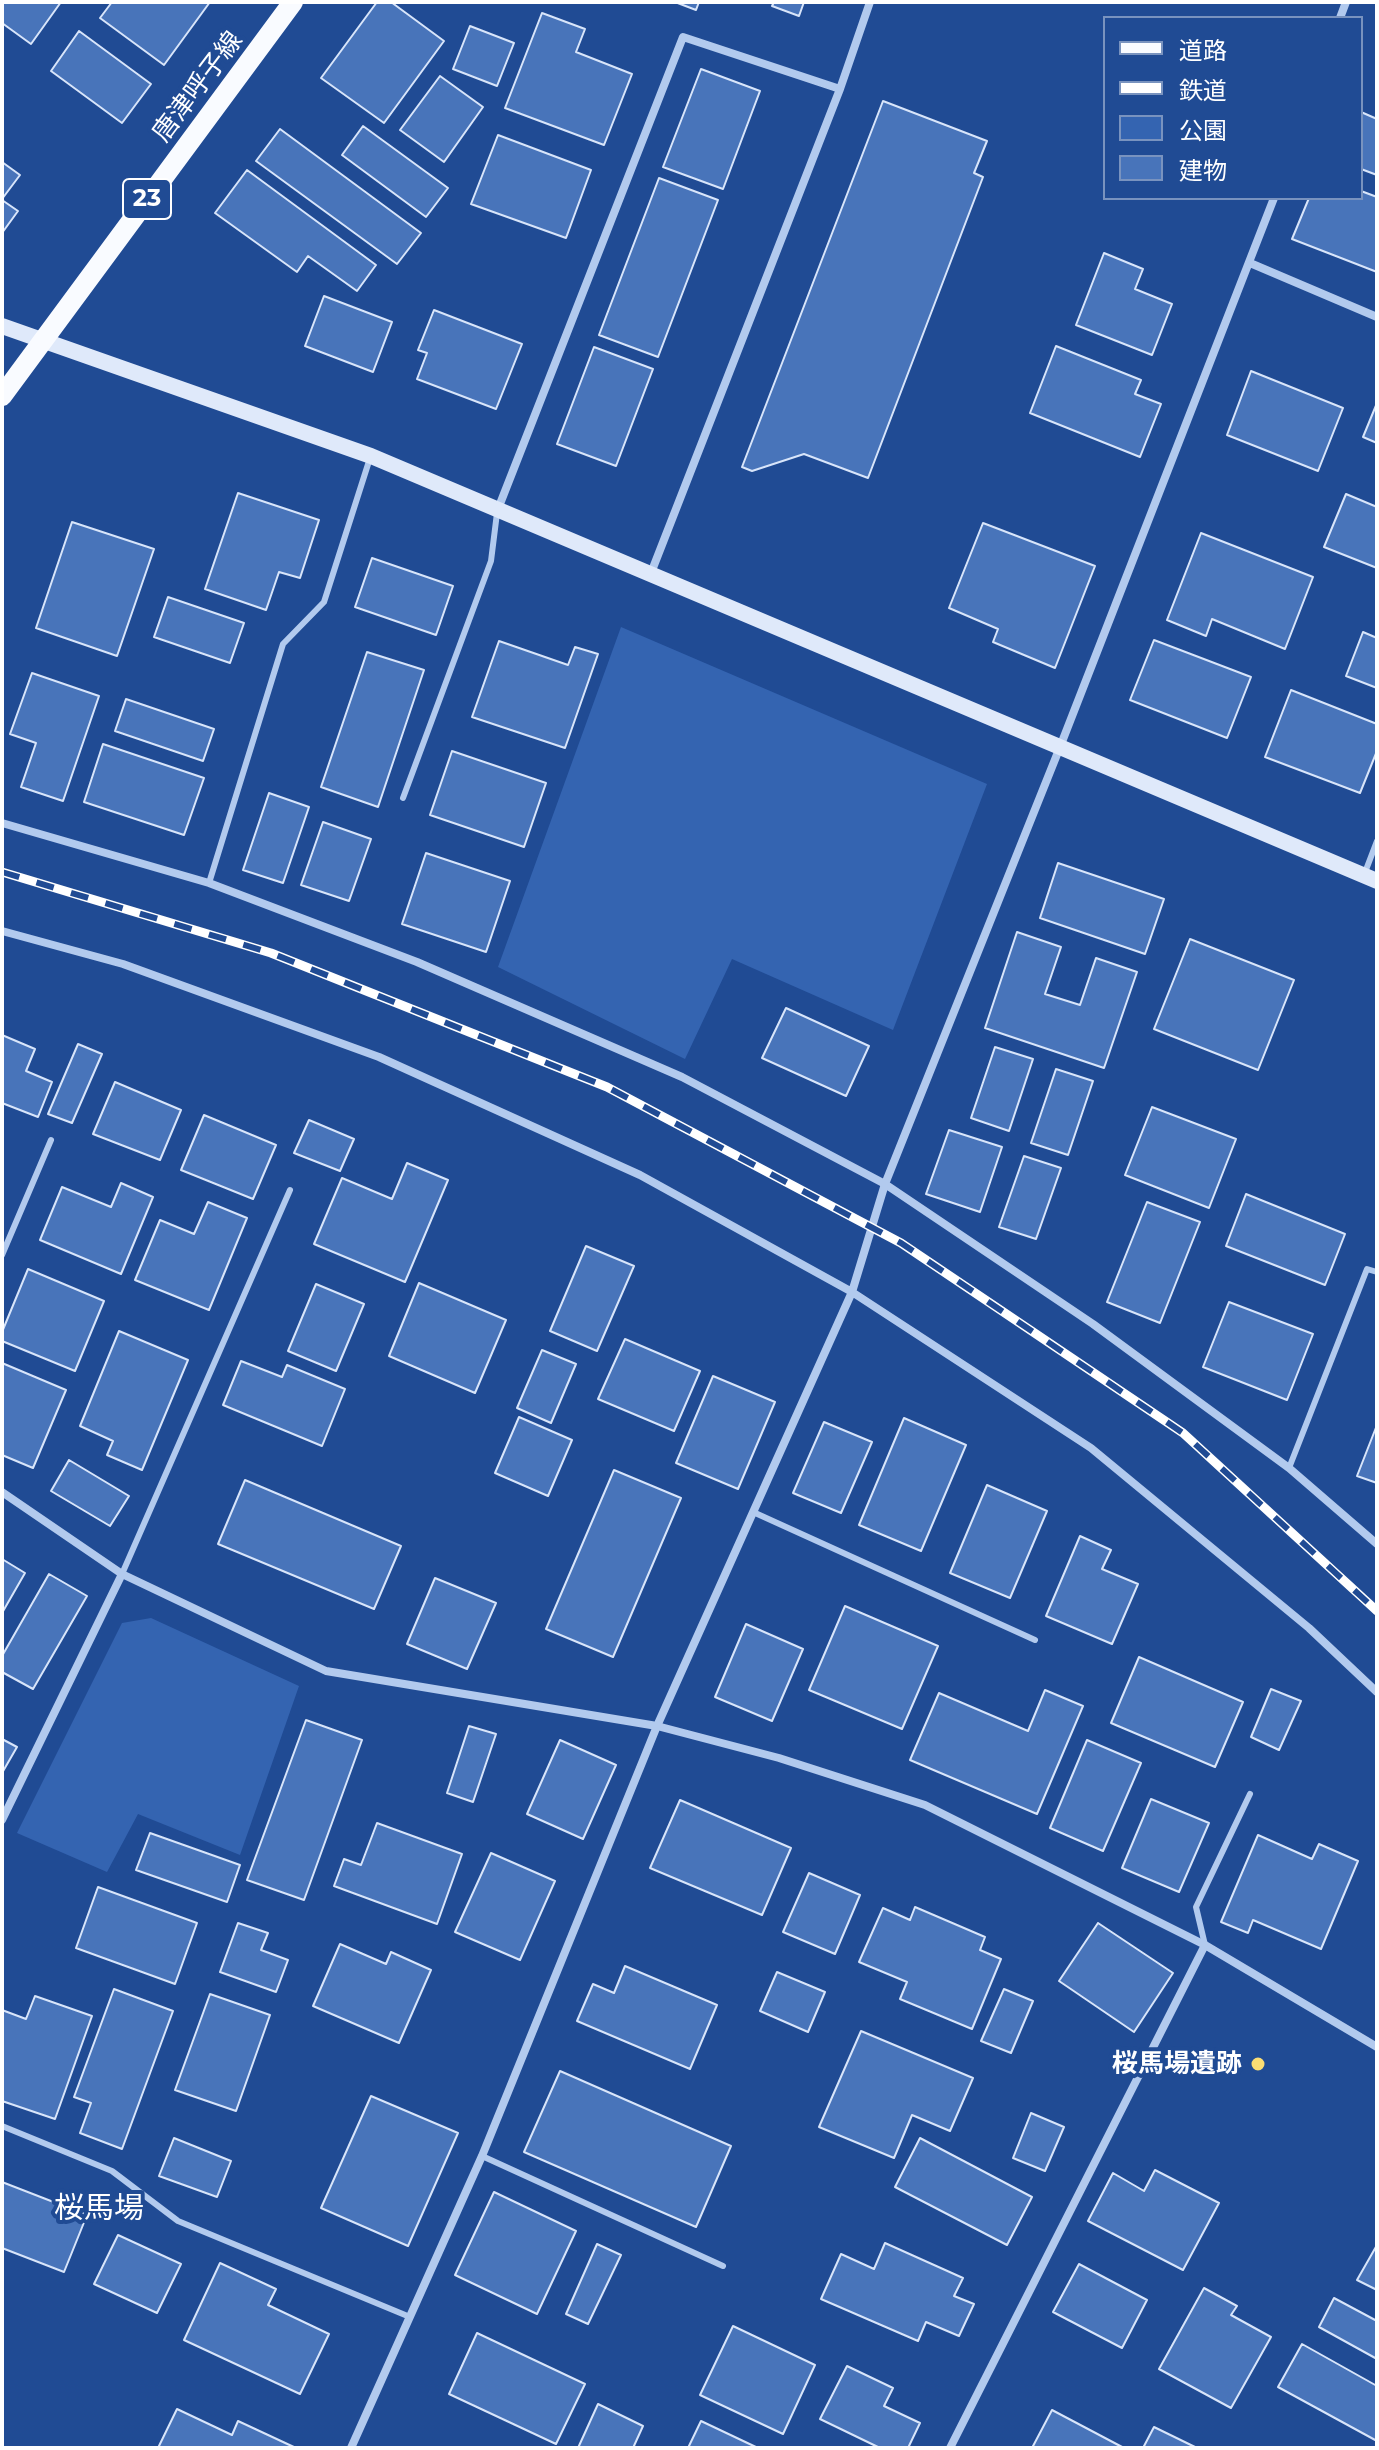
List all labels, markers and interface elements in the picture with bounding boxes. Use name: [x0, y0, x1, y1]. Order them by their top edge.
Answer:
legend: [1103, 16, 1363, 200]
street label: 唐津呼子線: [146, 26, 250, 148]
text: 道路: [1179, 36, 1227, 65]
text: 鉄道: [1179, 76, 1227, 105]
text: 公園: [1179, 116, 1227, 145]
text: 建物: [1179, 156, 1227, 185]
road number: 23: [123, 179, 171, 219]
place label: 桜馬場遺跡: [1112, 2048, 1242, 2080]
marker: 桜馬場遺跡: [1249, 2055, 1267, 2073]
district label: 桜馬場: [54, 2191, 144, 2227]

